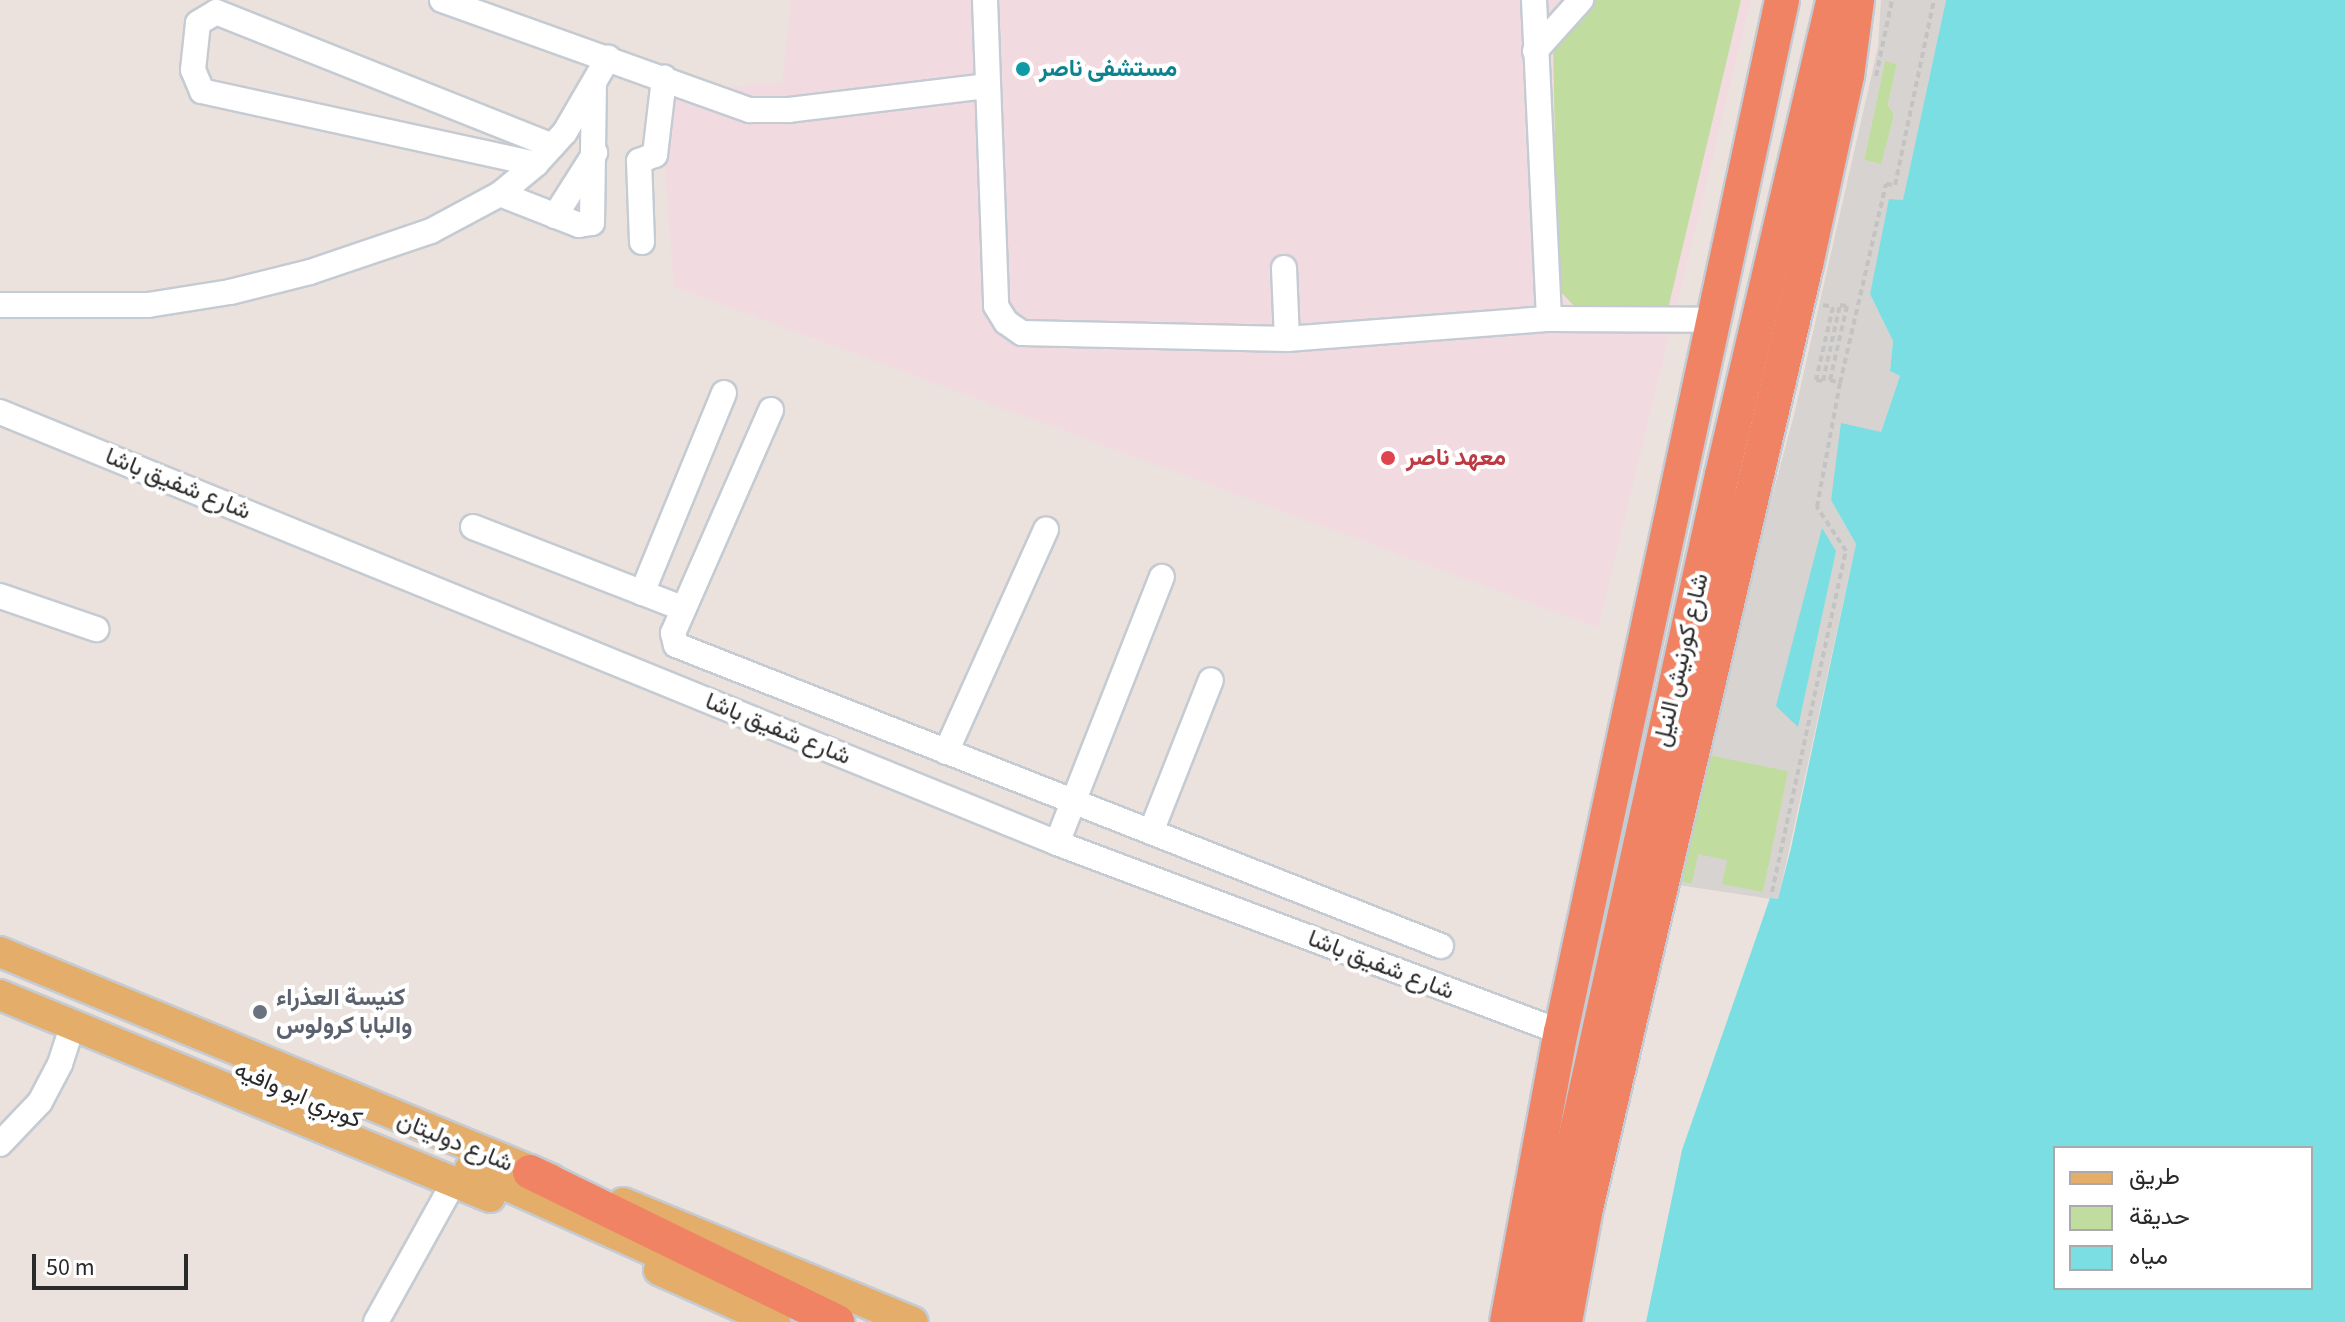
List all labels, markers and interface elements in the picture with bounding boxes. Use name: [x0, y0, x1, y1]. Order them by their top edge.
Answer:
place label: مستشفى ناصر: [1039, 55, 1177, 83]
marker: مستشفى ناصر: [1014, 60, 1032, 78]
street label: شارع شفيق باشا: [101, 442, 255, 526]
place label: معهد ناصر: [1406, 444, 1506, 472]
marker: معهد ناصر: [1377, 447, 1399, 469]
street label: شارع كورنيش النيل: [1647, 570, 1715, 750]
street label: شارع شفيق باشا: [701, 687, 855, 771]
street label: شارع شفيق باشا: [1304, 924, 1458, 1006]
place label: كنيسة العذراء والبابا كرولوس: [276, 984, 412, 1040]
marker: كنيسة العذراء والبابا كرولوس: [251, 1003, 269, 1021]
street label: كوبري ابو وافيه: [230, 1055, 366, 1135]
street label: شارع دوليتان: [393, 1106, 517, 1178]
legend: [2053, 1146, 2313, 1290]
text: طريق: [2129, 1159, 2180, 1194]
text: حديقة: [2129, 1199, 2190, 1234]
scale bar: [36, 1238, 192, 1288]
text: مياه: [2129, 1239, 2168, 1274]
text: 50 m: [46, 1250, 95, 1285]

